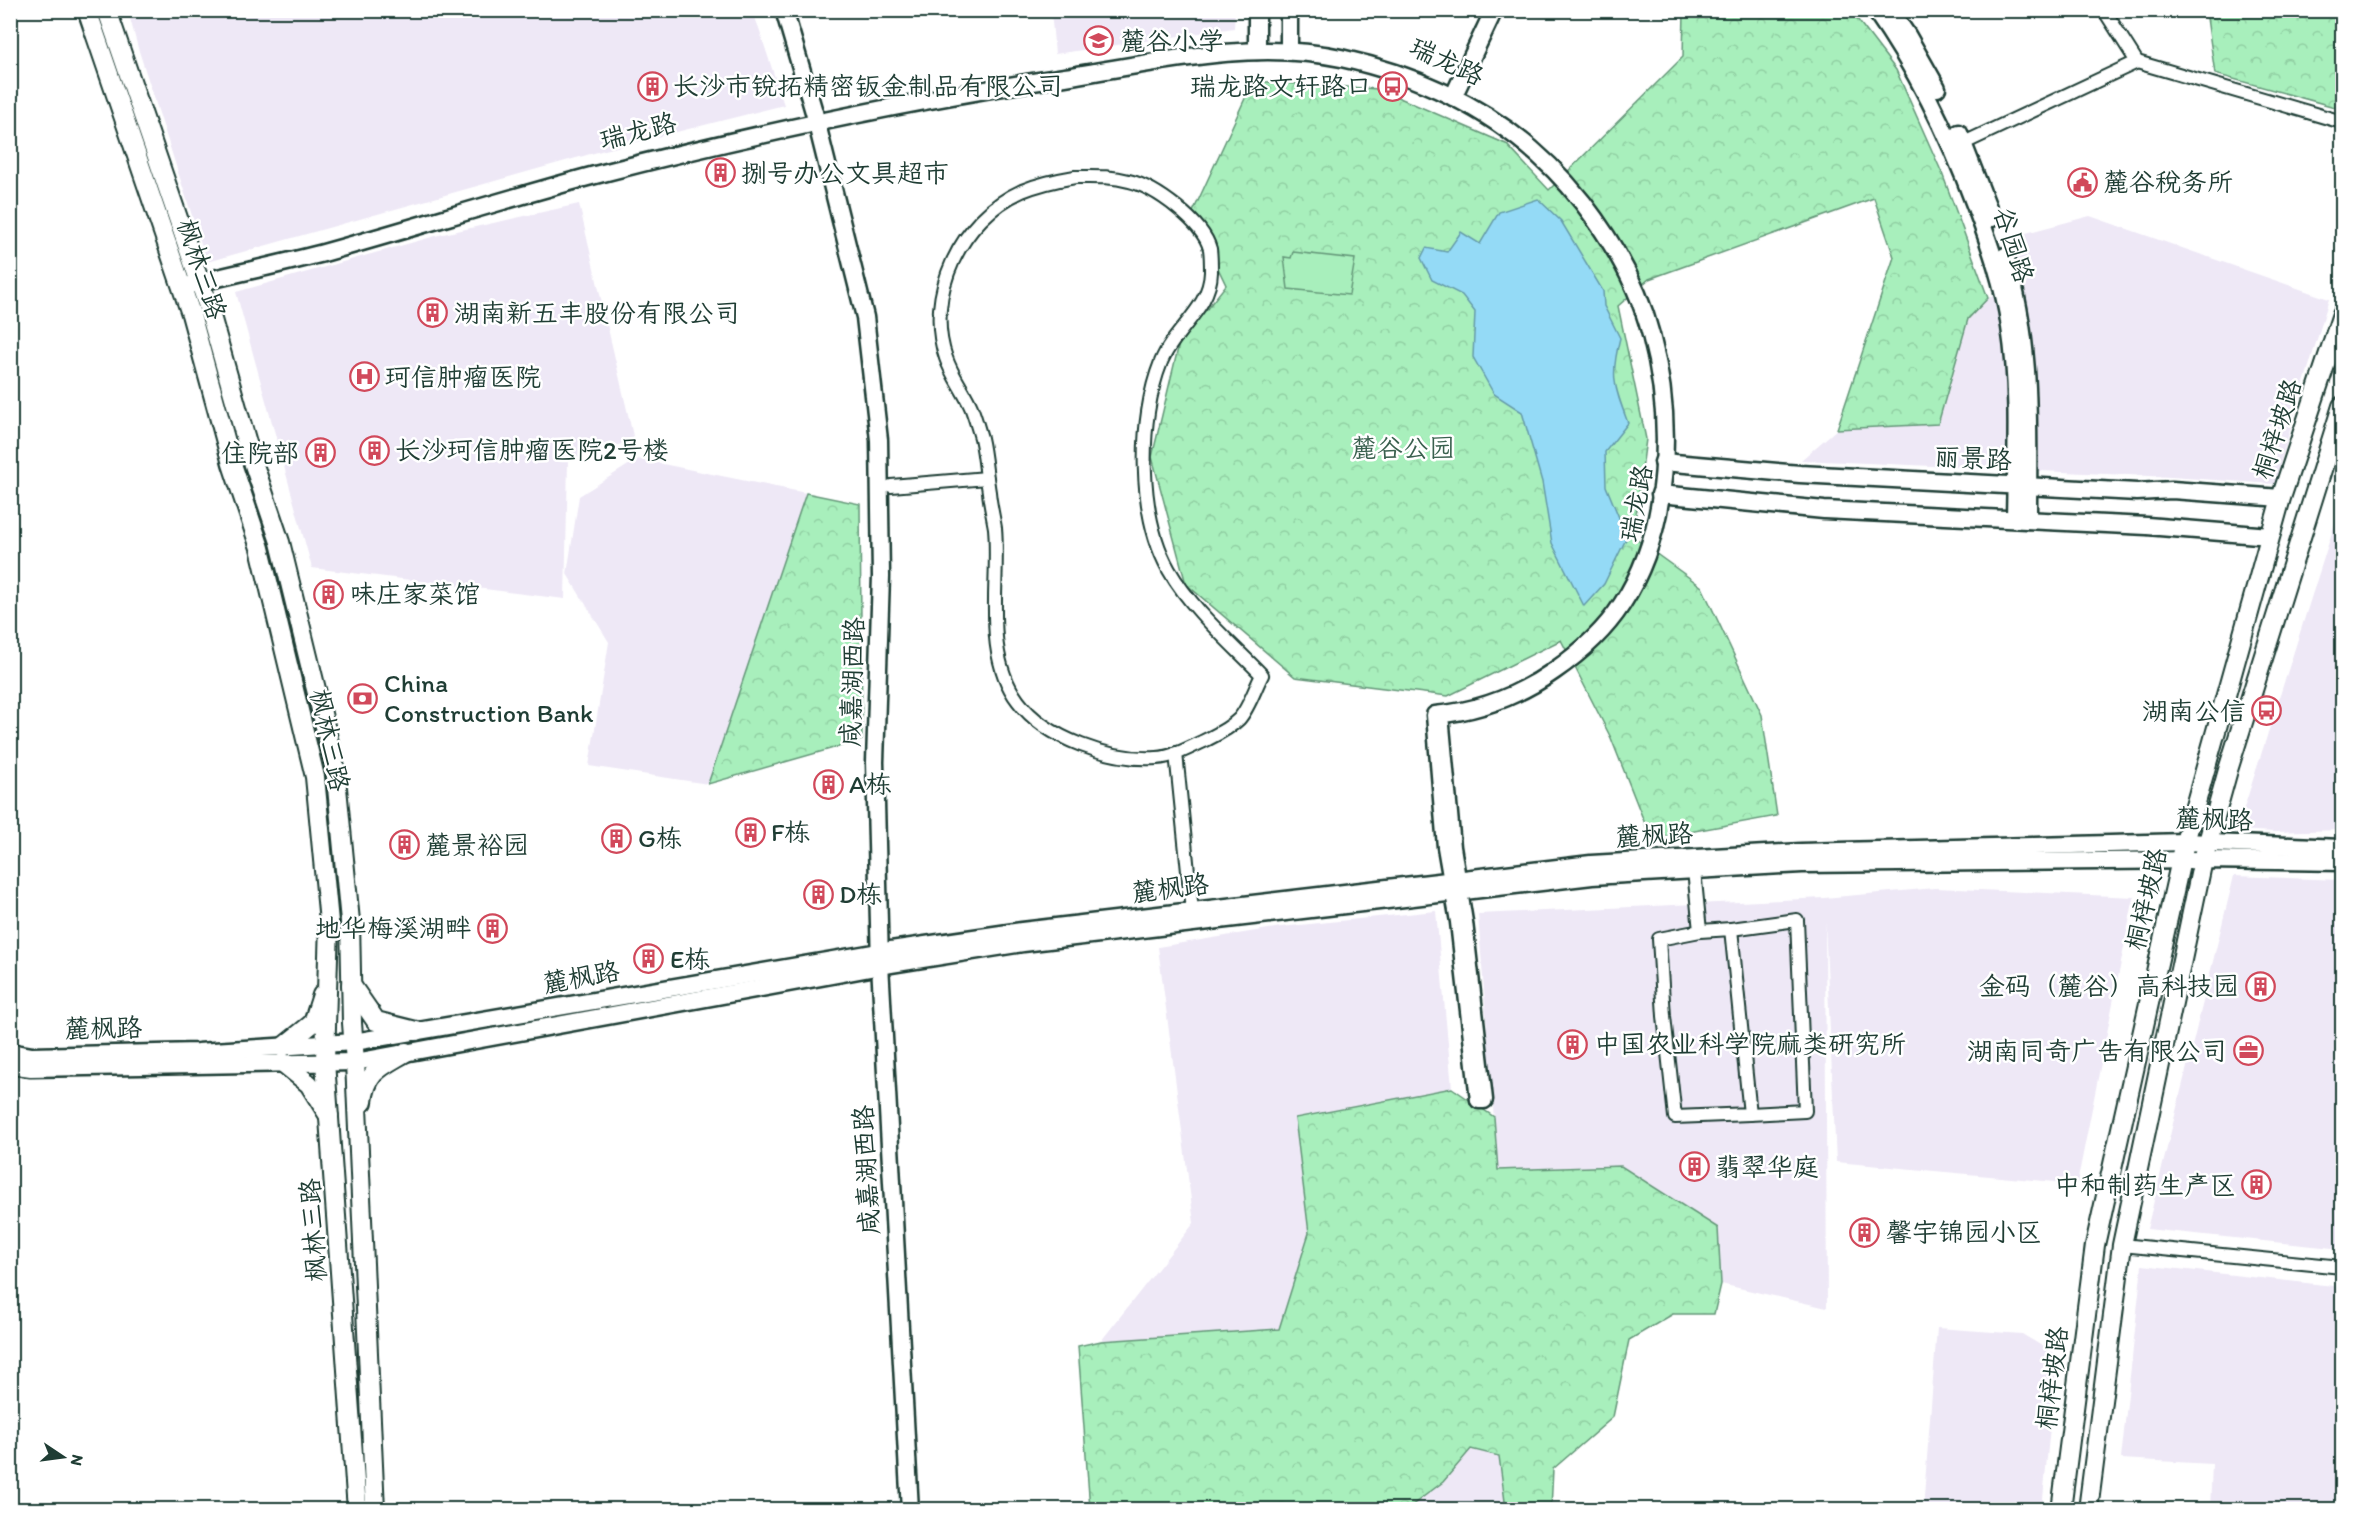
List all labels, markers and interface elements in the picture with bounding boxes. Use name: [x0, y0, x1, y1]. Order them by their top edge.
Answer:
school or university icon: 麓谷小学: [1083, 25, 1115, 57]
place label: 麓谷小学: [1120, 25, 1224, 57]
street label: 瑞龙路: [1405, 30, 1489, 92]
building icon: 长沙市锐拓精密钣金制品有限公司: [636, 70, 668, 102]
place label: 长沙市锐拓精密钣金制品有限公司: [673, 70, 1063, 102]
place label: 瑞龙路文轩路口: [1190, 70, 1372, 102]
bus stop icon: 瑞龙路文轩路口: [1377, 70, 1409, 102]
street label: 瑞龙路: [596, 106, 680, 156]
building icon: 捌号办公文具超市: [704, 157, 736, 189]
place label: 捌号办公文具超市: [741, 157, 949, 189]
public building icon: 麓谷税务所: [2066, 166, 2098, 198]
place label: 麓谷税务所: [2103, 166, 2233, 198]
street label: 谷园路: [1987, 203, 2041, 287]
street label: 枫林三路: [171, 215, 233, 323]
building icon: 湖南新五丰股份有限公司: [417, 297, 449, 329]
place label: 湖南新五丰股份有限公司: [454, 297, 740, 329]
hospital icon: 珂信肿瘤医院: [348, 361, 380, 393]
place label: 珂信肿瘤医院: [385, 361, 541, 393]
street label: 桐梓坡路: [2246, 375, 2308, 483]
park label: 麓谷公园: [1351, 432, 1455, 464]
building icon: 长沙珂信肿瘤医院2号楼: [358, 434, 390, 466]
place label: 长沙珂信肿瘤医院2号楼: [395, 434, 669, 466]
place label: 住院部: [221, 437, 299, 469]
building icon: 住院部: [304, 437, 336, 469]
street label: 丽景路: [1933, 440, 2013, 476]
street label: 瑞龙路: [1613, 462, 1659, 544]
building icon: 味庄家菜馆: [313, 578, 345, 610]
place label: 味庄家菜馆: [350, 578, 480, 610]
street label: 咸嘉湖西路: [834, 616, 870, 748]
place label: China Construction Bank: [384, 667, 594, 729]
bank icon: China Construction Bank: [347, 682, 379, 714]
street label: 枫林三路: [304, 686, 356, 794]
place label: 湖南公信: [2142, 695, 2246, 727]
bus stop icon: 湖南公信: [2251, 695, 2283, 727]
building icon: A栋: [812, 768, 844, 800]
place label: A栋: [849, 768, 892, 800]
street label: 麓枫路: [2174, 802, 2254, 836]
building icon: F栋: [734, 816, 766, 848]
place label: F栋: [771, 816, 810, 848]
street label: 麓枫路: [1614, 817, 1694, 853]
building icon: G栋: [601, 822, 633, 854]
place label: G栋: [638, 822, 682, 854]
building icon: 麓景裕园: [388, 829, 420, 861]
place label: 麓景裕园: [425, 829, 529, 861]
street label: 桐梓坡路: [2119, 845, 2173, 953]
street label: 麓枫路: [1129, 867, 1211, 909]
building icon: D栋: [802, 878, 834, 910]
place label: D栋: [839, 878, 882, 910]
place label: 地华梅溪湖畔: [315, 912, 471, 944]
building icon: 地华梅溪湖畔: [476, 912, 508, 944]
building icon: E栋: [633, 943, 665, 975]
place label: E栋: [670, 943, 710, 975]
street label: 麓枫路: [540, 954, 622, 1000]
place label: 金码（麓谷）高科技园: [1979, 970, 2239, 1002]
building icon: 金码（麓谷）高科技园: [2244, 970, 2276, 1002]
street label: 麓枫路: [64, 1011, 142, 1045]
building icon: 中国农业科学院麻类研究所: [1557, 1028, 1589, 1060]
place label: 中国农业科学院麻类研究所: [1594, 1028, 1906, 1060]
place label: 湖南同奇广告有限公司: [1967, 1035, 2227, 1067]
office icon: 湖南同奇广告有限公司: [2232, 1035, 2264, 1067]
street label: 咸嘉湖西路: [847, 1104, 885, 1236]
building icon: 翡翠华庭: [1678, 1151, 1710, 1183]
place label: 翡翠华庭: [1715, 1151, 1819, 1183]
place label: 中和制药生产区: [2054, 1169, 2236, 1201]
building icon: 中和制药生产区: [2241, 1169, 2273, 1201]
street label: 枫林三路: [293, 1177, 333, 1283]
building icon: 馨宇锦园小区: [1849, 1216, 1881, 1248]
place label: 馨宇锦园小区: [1886, 1216, 2042, 1248]
street label: 桐梓坡路: [2030, 1324, 2074, 1432]
north arrow: [33, 1427, 93, 1487]
text: N: [67, 1453, 88, 1468]

